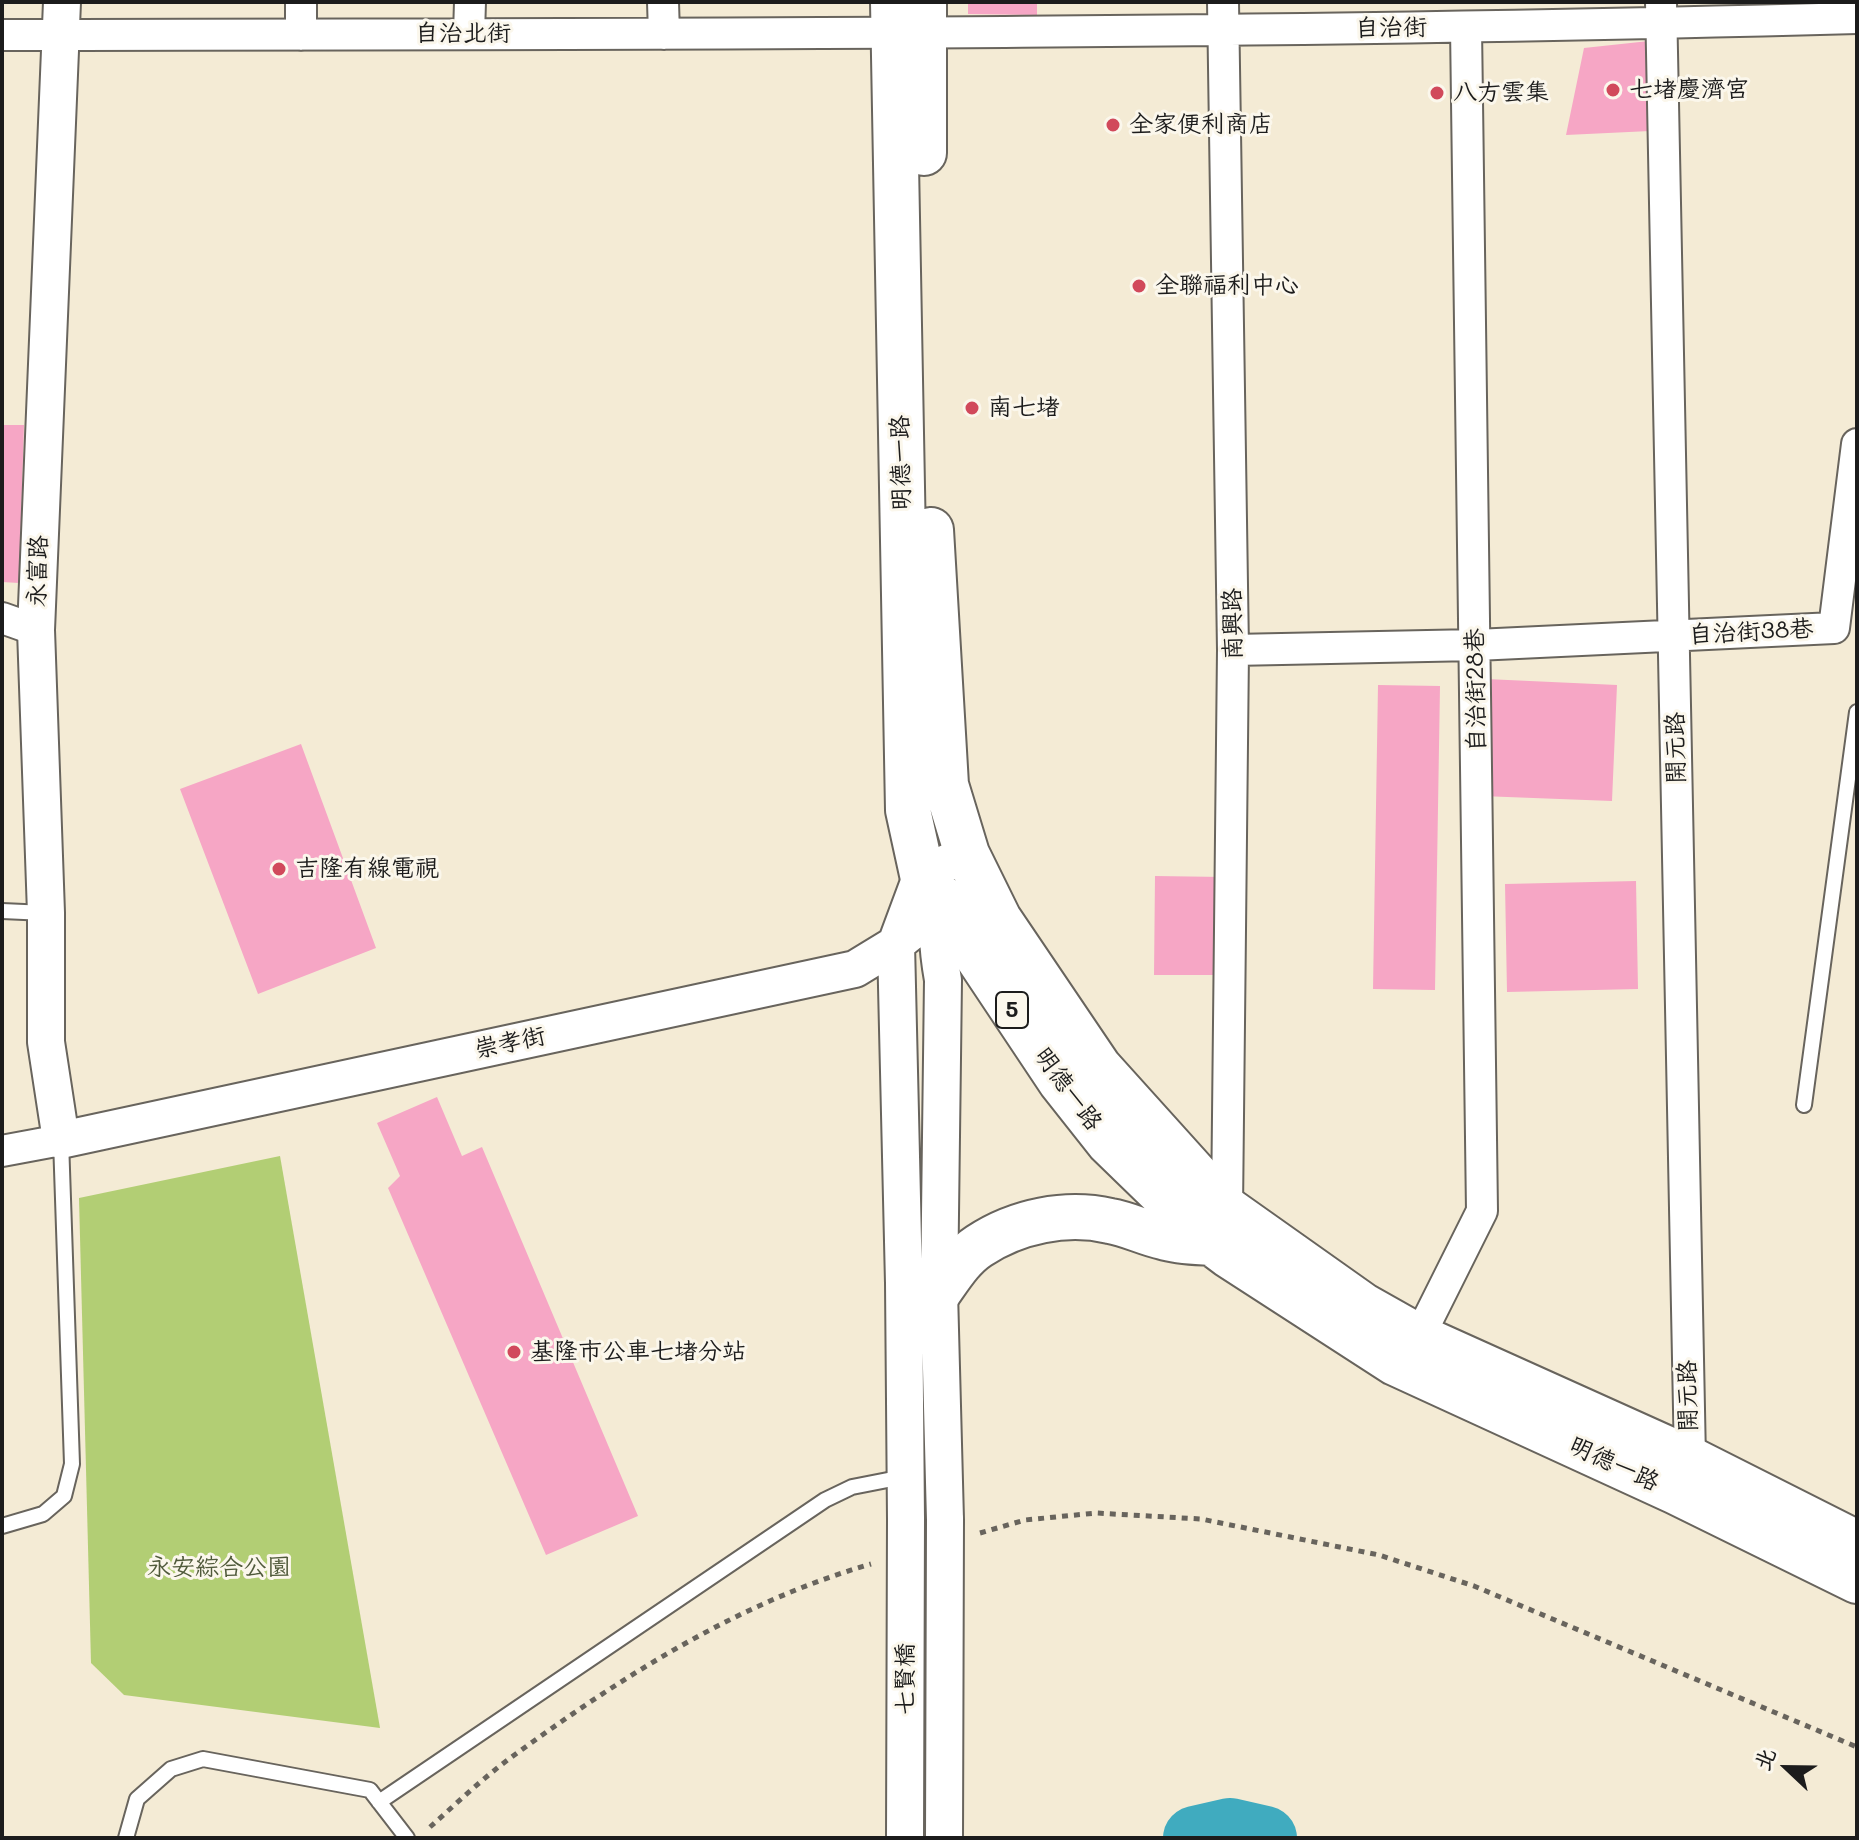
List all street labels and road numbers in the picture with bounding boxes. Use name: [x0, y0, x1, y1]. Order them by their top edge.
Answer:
street label: 自治街: [1355, 13, 1427, 43]
street label: 自治北街: [415, 20, 511, 48]
street label: 明德一路: [886, 415, 916, 511]
street label: 永富路: [22, 535, 54, 607]
street label: 南興路: [1218, 588, 1248, 660]
street label: 自治街38巷: [1688, 614, 1814, 650]
street label: 自治街28巷: [1461, 628, 1491, 752]
street label: 開元路: [1661, 712, 1691, 784]
road number: 5: [996, 992, 1028, 1028]
street label: 崇孝街: [472, 1021, 548, 1065]
street label: 明德一路: [1028, 1042, 1108, 1136]
street label: 開元路: [1673, 1360, 1703, 1432]
street label: 明德一路: [1564, 1431, 1664, 1497]
street label: 七賢橋: [892, 1643, 920, 1715]

